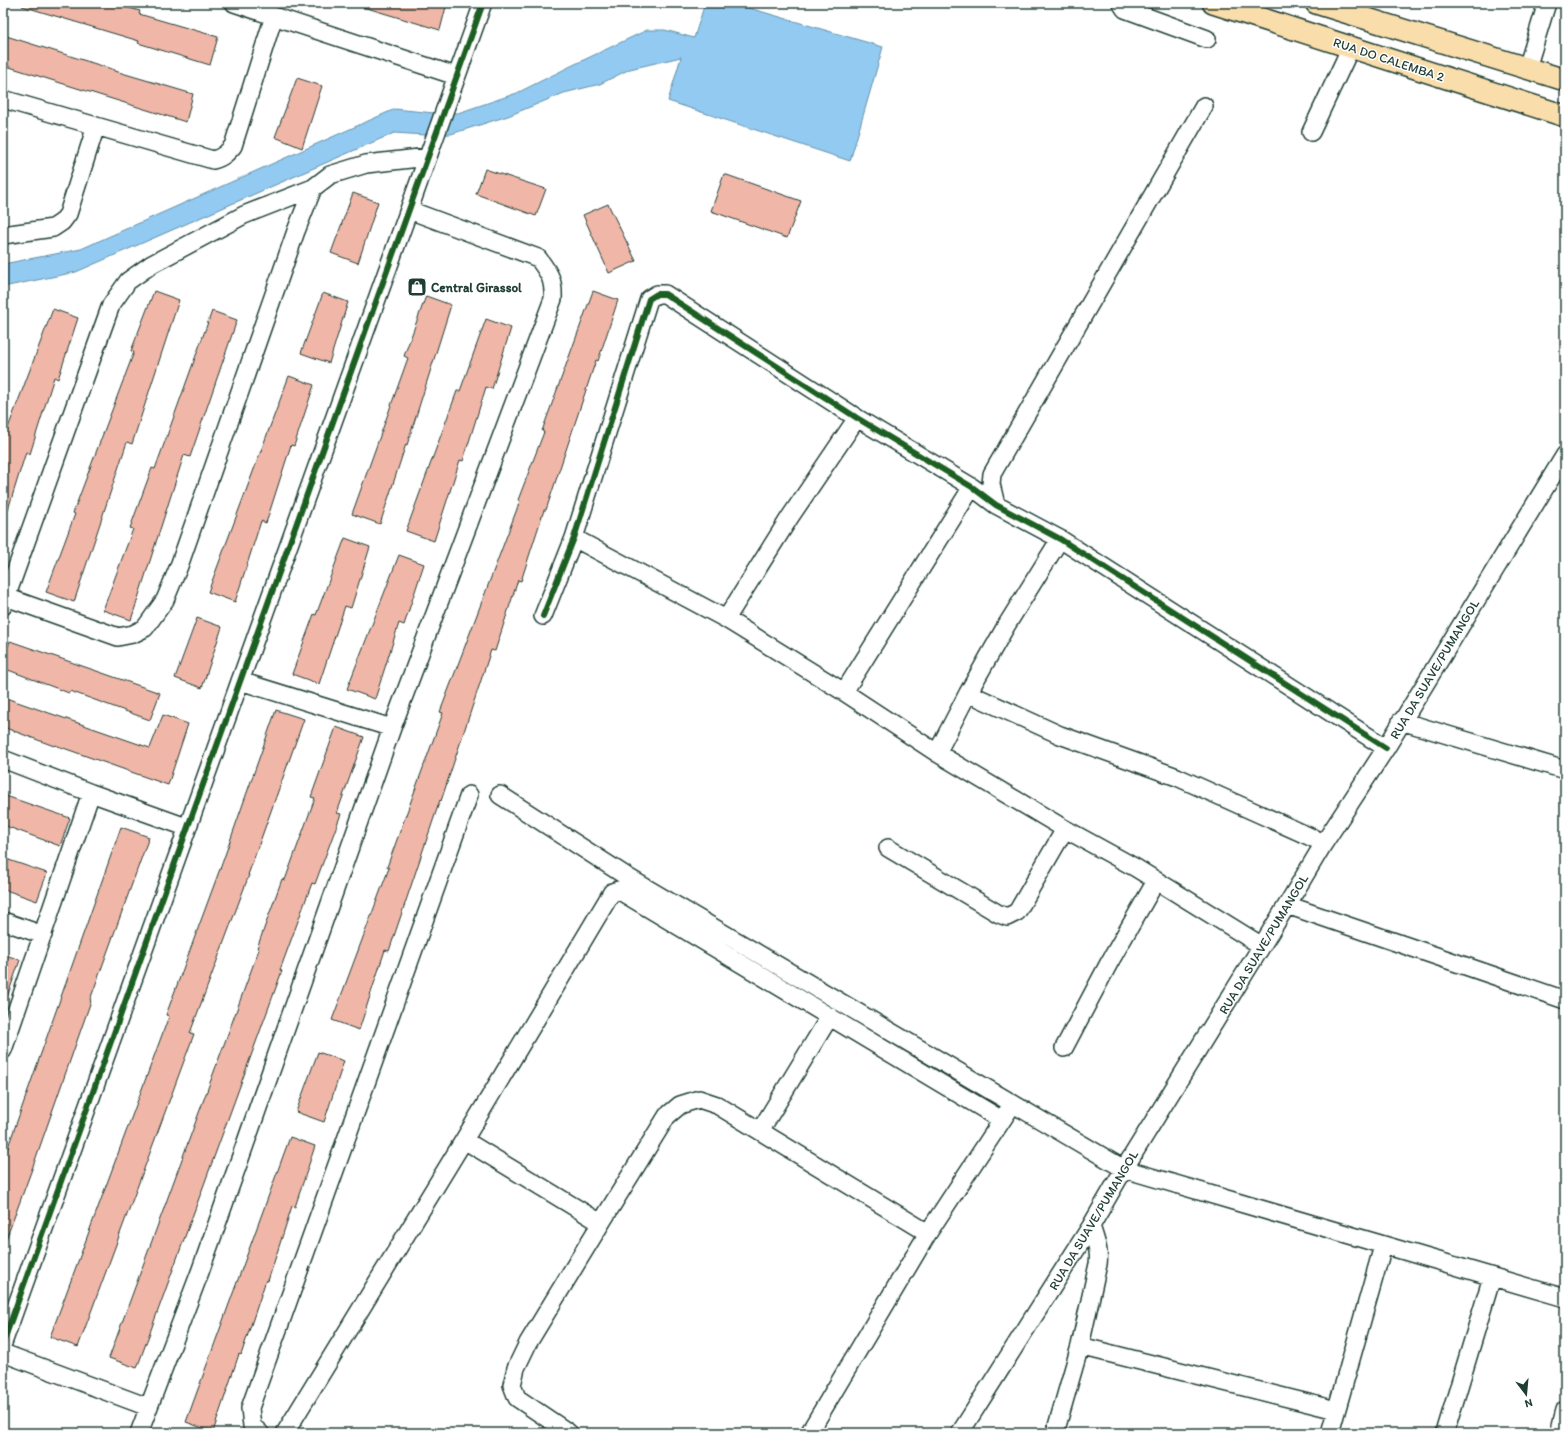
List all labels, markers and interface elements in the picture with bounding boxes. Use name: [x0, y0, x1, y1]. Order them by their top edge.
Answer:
street label: RUA DO CALEMBA 2: [1331, 34, 1446, 85]
shop icon: Central Girassol: [406, 276, 428, 298]
place label: Central Girassol: [431, 280, 522, 295]
street label: RUA DA SUAVE/PUMANGOL: [1387, 596, 1482, 742]
street label: RUA DA SUAVE/PUMANGOL: [1216, 871, 1311, 1017]
street label: RUA DA SUAVE/PUMANGOL: [1046, 1147, 1141, 1293]
north arrow: [1506, 1374, 1546, 1414]
text: N: [1523, 1396, 1534, 1410]

